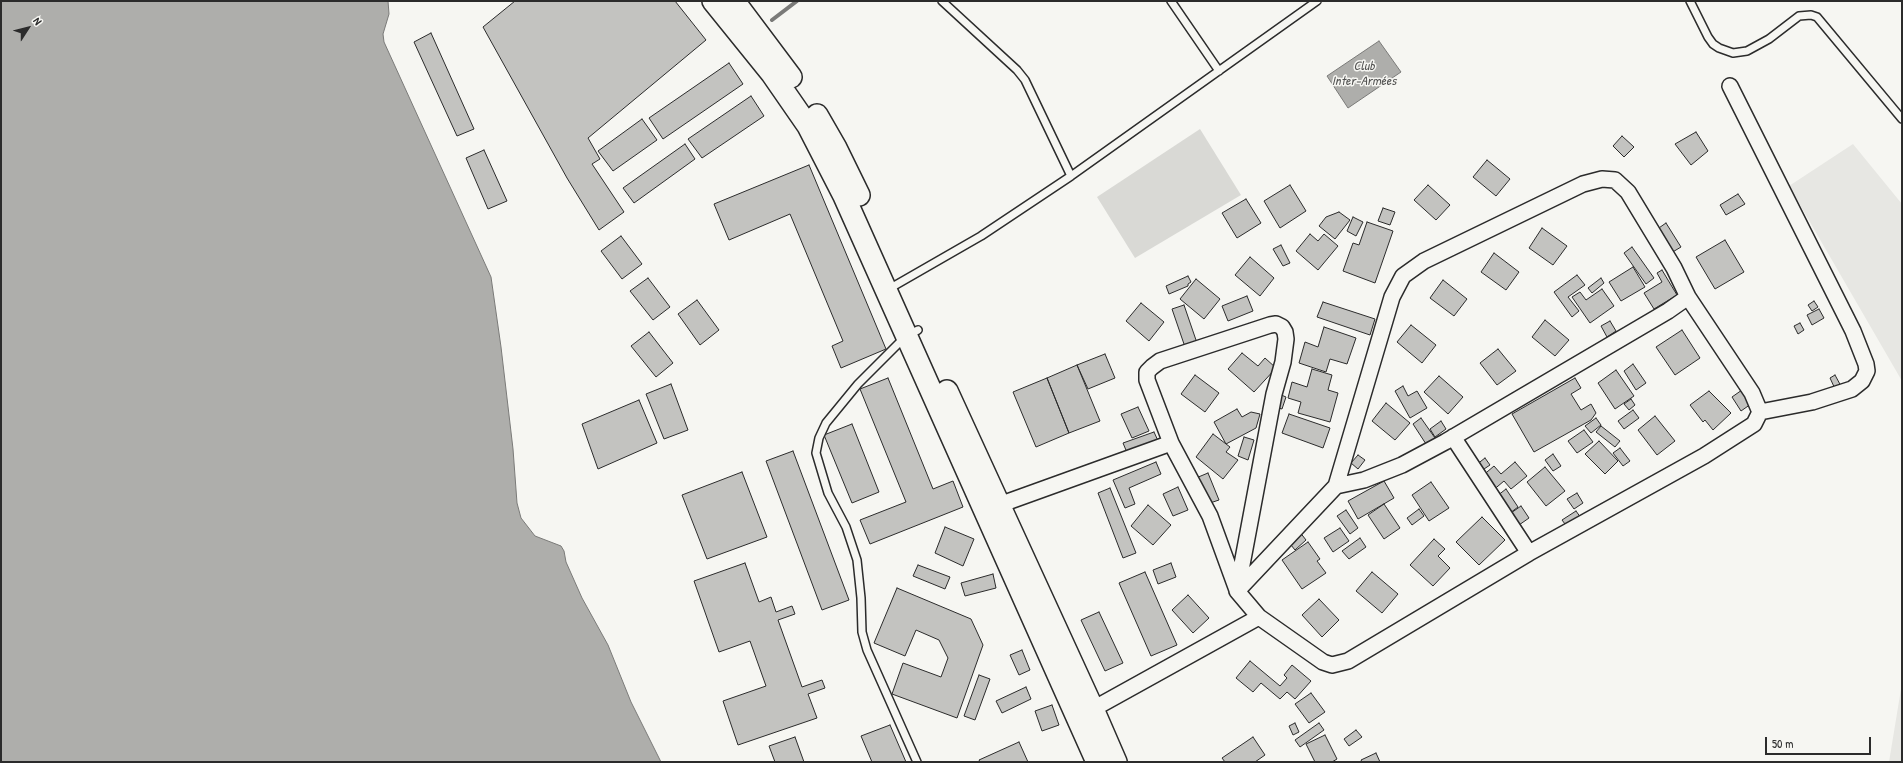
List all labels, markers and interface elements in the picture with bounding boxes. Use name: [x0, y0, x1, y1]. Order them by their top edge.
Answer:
north arrow: [8, 8, 48, 48]
text: N: [30, 14, 45, 27]
water label: Club Inter-Armées: [1332, 59, 1396, 90]
scale bar: [1767, 729, 1873, 755]
text: 50 m: [1772, 735, 1793, 752]

